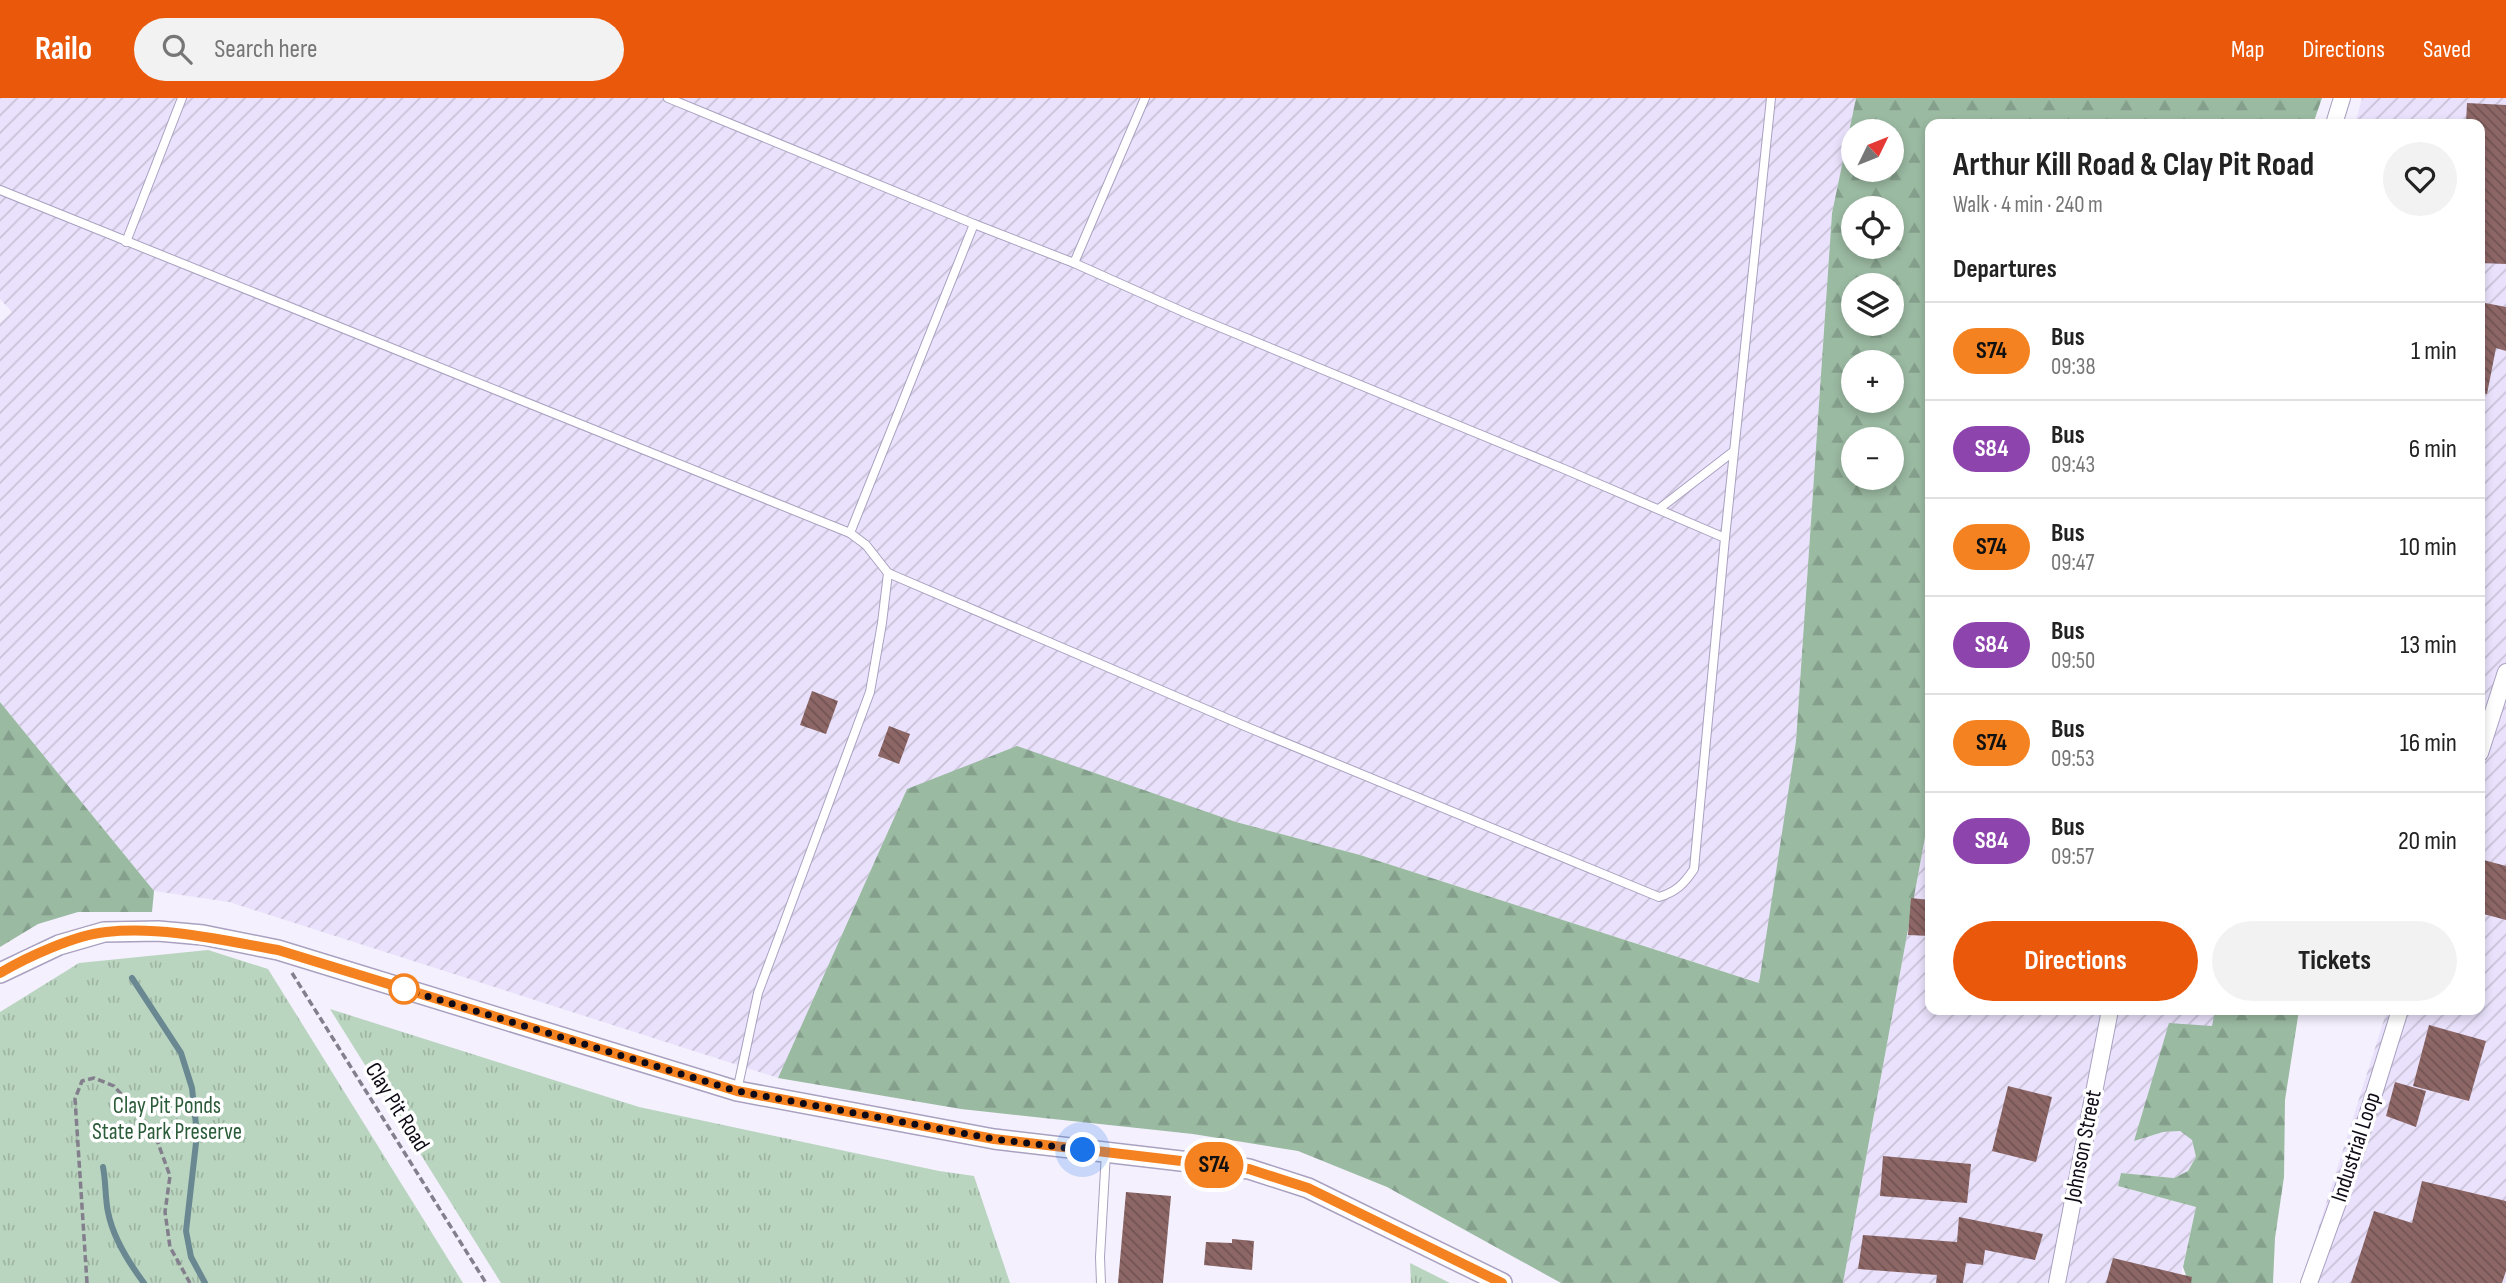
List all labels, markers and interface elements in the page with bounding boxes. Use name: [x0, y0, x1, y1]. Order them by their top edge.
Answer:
search box: [134, 18, 624, 81]
text: Railo: [35, 29, 92, 69]
icon: search: [158, 30, 196, 68]
text: Search here: [214, 34, 318, 65]
text: Map: [2231, 35, 2264, 64]
text: Directions: [2302, 35, 2385, 64]
text: Saved: [2423, 35, 2471, 64]
north arrow: [1841, 119, 1904, 182]
map controls: [1841, 119, 1904, 490]
button: heart: [2383, 142, 2457, 216]
text: Arthur Kill Road & Clay Pit Road: [1953, 145, 2314, 185]
text: Walk · 4 min · 240 m: [1953, 191, 2103, 219]
button: locate: [1841, 196, 1904, 259]
text: Departures: [1953, 254, 2057, 285]
button: layers: [1841, 273, 1904, 336]
text: Bus: [2051, 322, 2085, 353]
text: S74: [1976, 336, 2007, 365]
text: 1 min: [2411, 336, 2457, 367]
button: +: [1841, 350, 1904, 413]
text: 09:38: [2051, 353, 2096, 381]
text: Bus: [2051, 420, 2085, 451]
button: −: [1841, 427, 1904, 490]
text: S84: [1975, 434, 2008, 463]
text: 6 min: [2409, 434, 2457, 465]
text: 09:43: [2051, 451, 2095, 479]
text: Bus: [2051, 518, 2085, 549]
text: S74: [1976, 532, 2007, 561]
text: 10 min: [2400, 532, 2457, 563]
text: 09:47: [2051, 549, 2094, 577]
text: Bus: [2051, 616, 2085, 647]
text: S84: [1975, 630, 2008, 659]
text: 13 min: [2400, 630, 2457, 661]
text: 09:50: [2051, 647, 2095, 675]
text: Bus: [2051, 714, 2085, 745]
text: S74: [1976, 728, 2007, 757]
text: 16 min: [2400, 728, 2457, 759]
text: 09:53: [2051, 745, 2095, 773]
text: Bus: [2051, 812, 2085, 843]
text: S84: [1975, 826, 2008, 855]
text: 20 min: [2398, 826, 2457, 857]
text: 09:57: [2051, 843, 2094, 871]
button: Directions: [1953, 921, 2198, 1001]
button: Tickets: [2212, 921, 2457, 1001]
unlabelled marker: [389, 974, 419, 1004]
street label: Clay Pit Road: [359, 1057, 435, 1157]
street label: Johnson Street: [2058, 1087, 2108, 1205]
street label: Industrial Loop: [2325, 1089, 2387, 1205]
park label: Clay Pit Ponds State Park Preserve: [92, 1092, 242, 1146]
your location: [1065, 1132, 1100, 1167]
line badge: S74: [1174, 1142, 1254, 1188]
text: S74: [1198, 1150, 1230, 1179]

